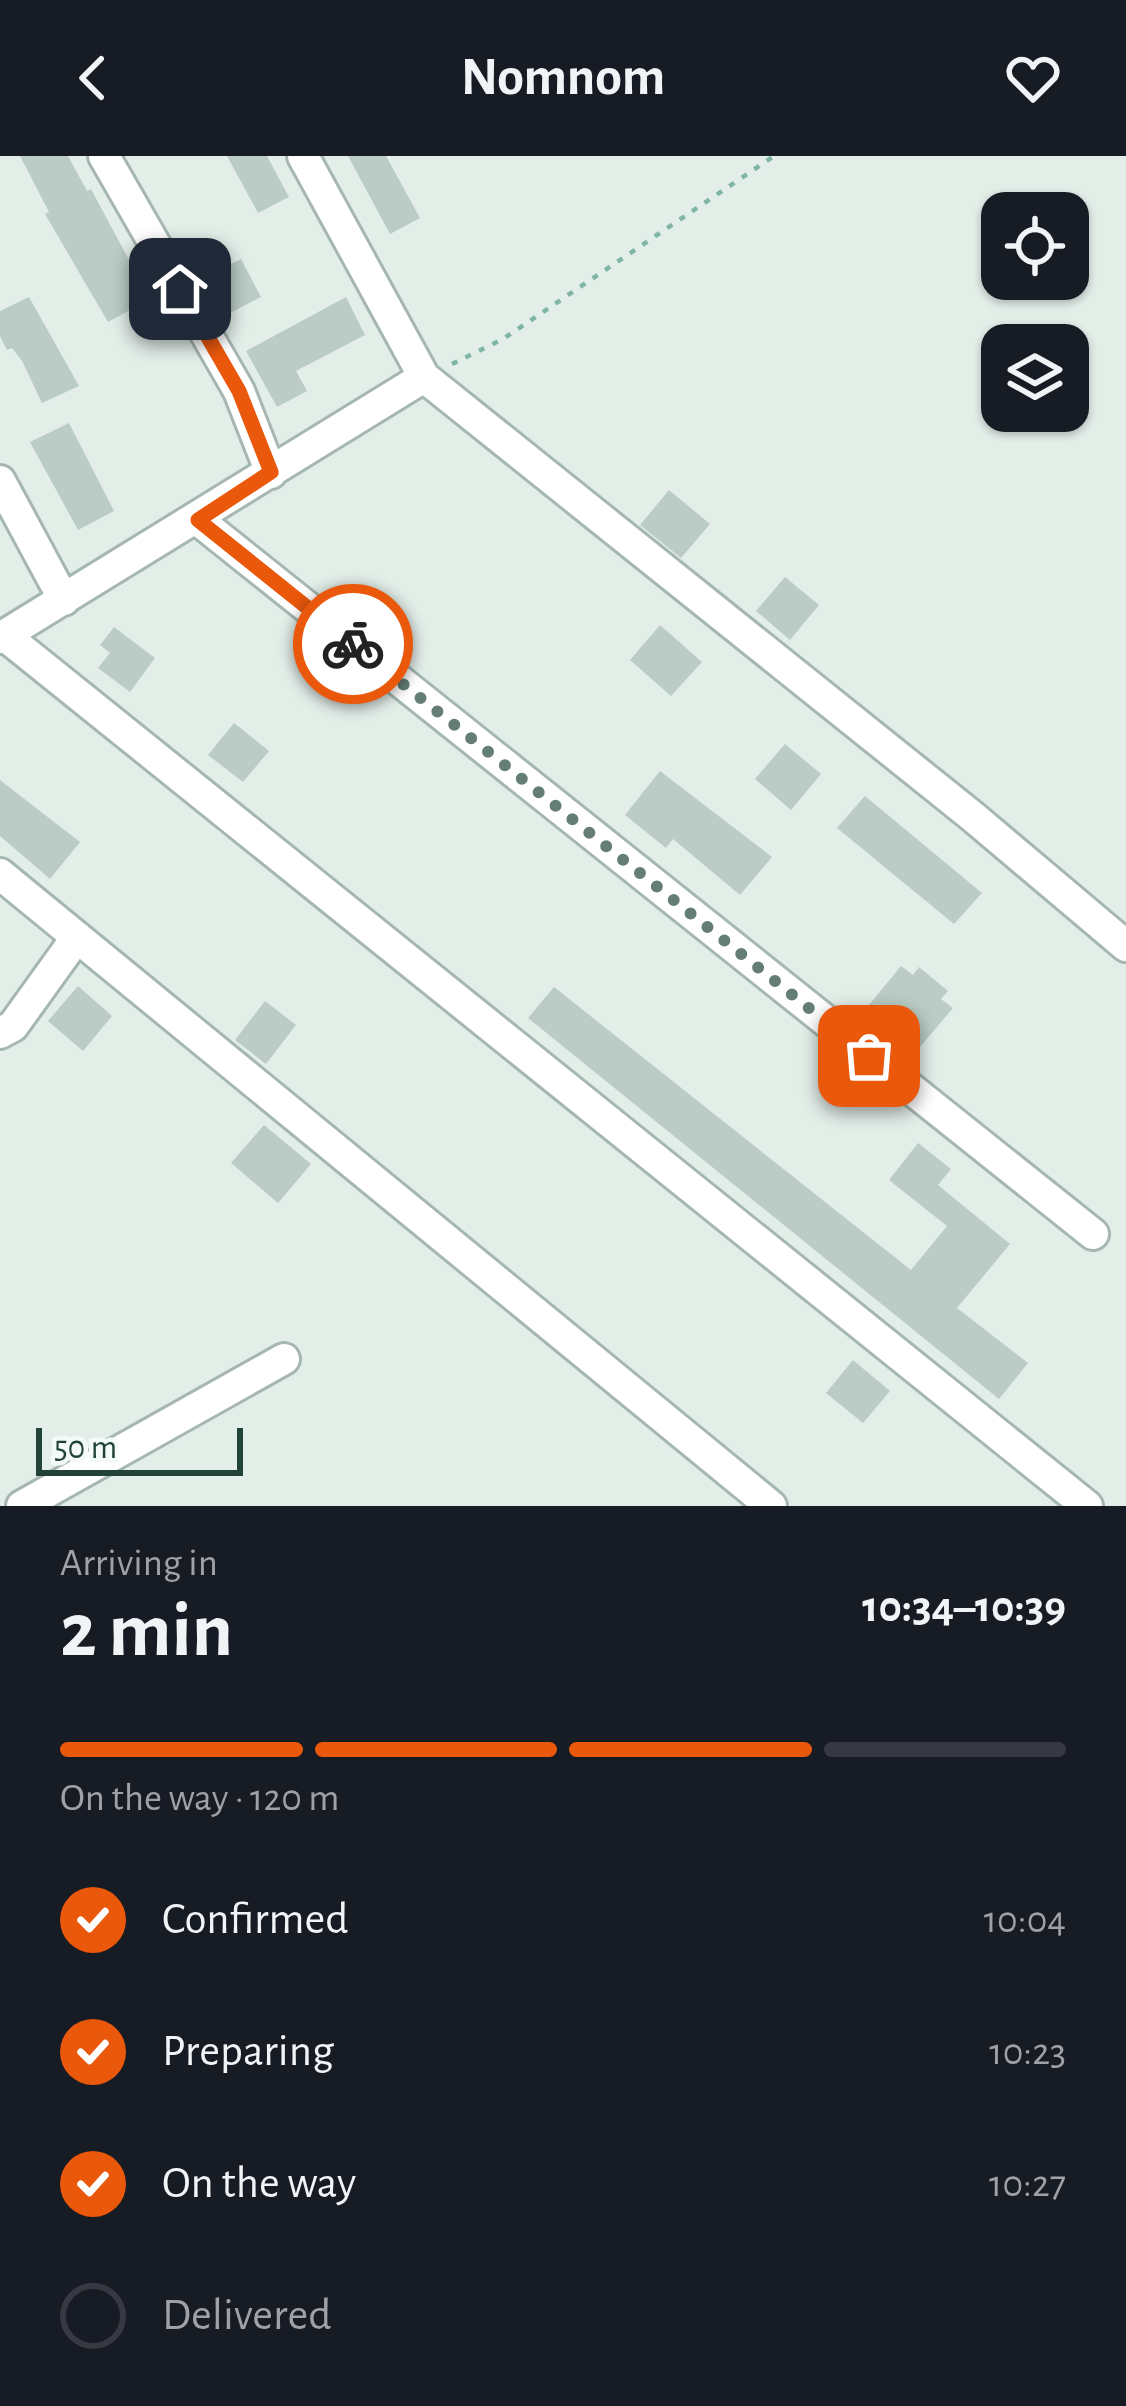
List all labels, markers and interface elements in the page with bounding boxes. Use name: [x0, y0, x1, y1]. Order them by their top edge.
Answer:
icon: back: [60, 45, 126, 111]
icon: heart: [1000, 45, 1066, 111]
text: Nomnom: [461, 51, 665, 105]
map controls: [981, 192, 1089, 432]
button: locate: [981, 192, 1089, 300]
pin: [129, 238, 231, 340]
icon: home: [147, 256, 213, 322]
button: layers: [981, 324, 1089, 432]
courier: [293, 584, 413, 704]
icon: bike: [320, 611, 386, 677]
pin: [818, 1005, 920, 1107]
icon: bag: [836, 1023, 902, 1089]
scale bar: [36, 1422, 243, 1475]
text: 50 m: [54, 1432, 117, 1465]
text: Arriving in: [60, 1544, 218, 1583]
text: 10:34–10:39: [862, 1585, 1066, 1630]
text: 2 min: [60, 1593, 233, 1671]
text: On the way · 120 m: [60, 1779, 339, 1818]
icon: check: [60, 1887, 126, 1953]
text: Confirmed: [162, 1897, 348, 1942]
text: 10:04: [984, 1901, 1066, 1940]
icon: check: [60, 2019, 126, 2085]
text: Preparing: [162, 2029, 334, 2074]
text: 10:23: [989, 2033, 1066, 2072]
icon: check: [60, 2151, 126, 2217]
text: On the way: [162, 2161, 356, 2206]
text: 10:27: [989, 2165, 1066, 2204]
text: Delivered: [162, 2293, 331, 2338]

